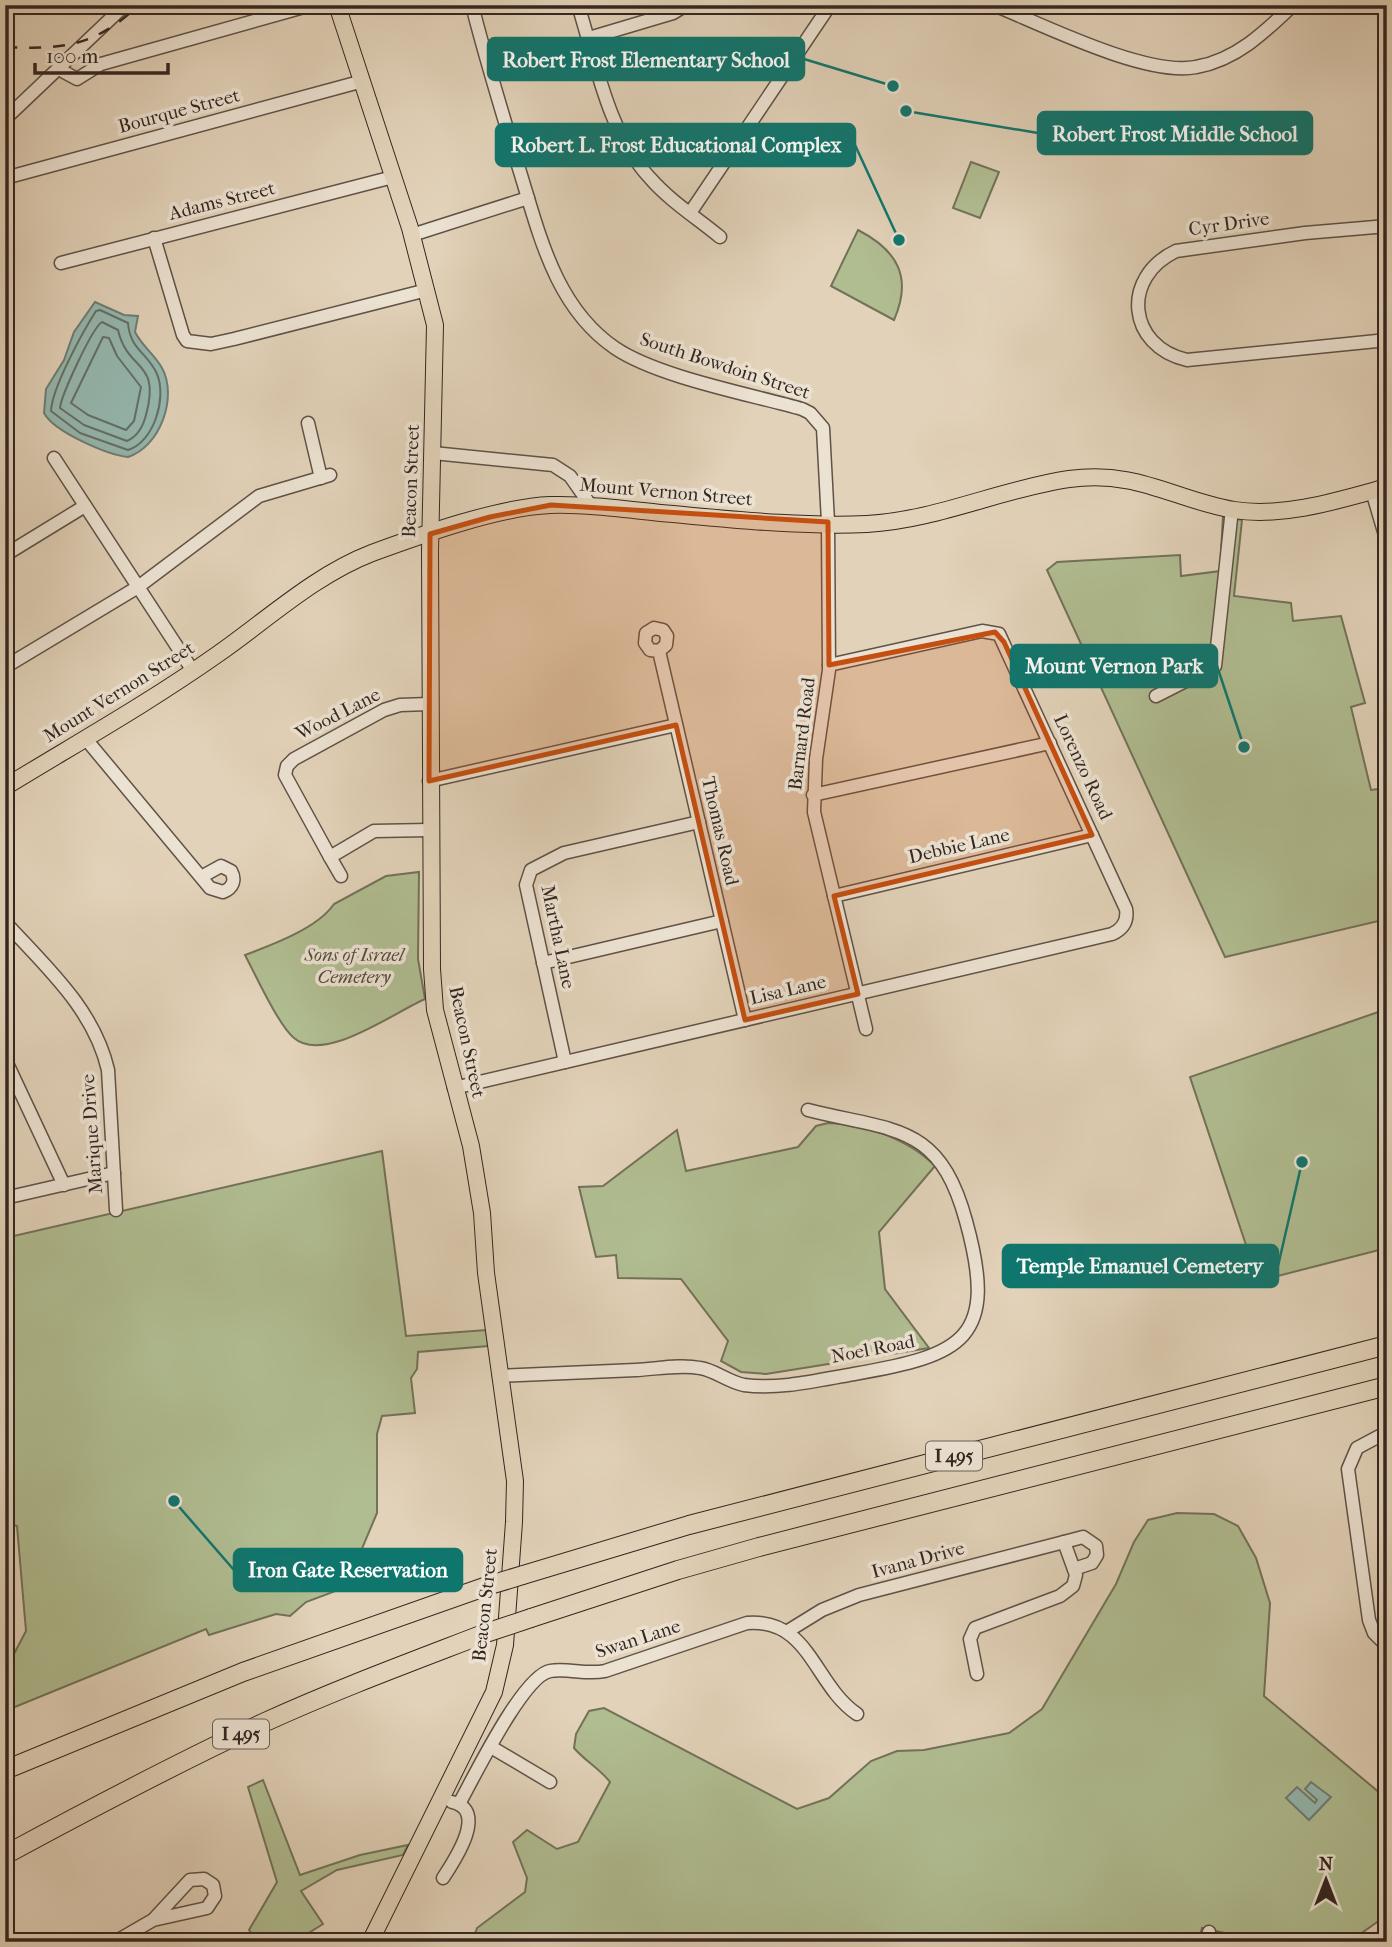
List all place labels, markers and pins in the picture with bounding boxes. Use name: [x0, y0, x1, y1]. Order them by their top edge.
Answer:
callout: Robert Frost Elementary School: [488, 38, 804, 80]
callout: Robert Frost Middle School: [1038, 112, 1312, 154]
callout: Robert L. Frost Educational Complex: [496, 124, 855, 166]
callout: Mount Vernon Park: [1011, 645, 1217, 687]
callout: Temple Emanuel Cemetery: [1003, 1245, 1278, 1287]
callout: Iron Gate Reservation: [234, 1549, 462, 1591]

